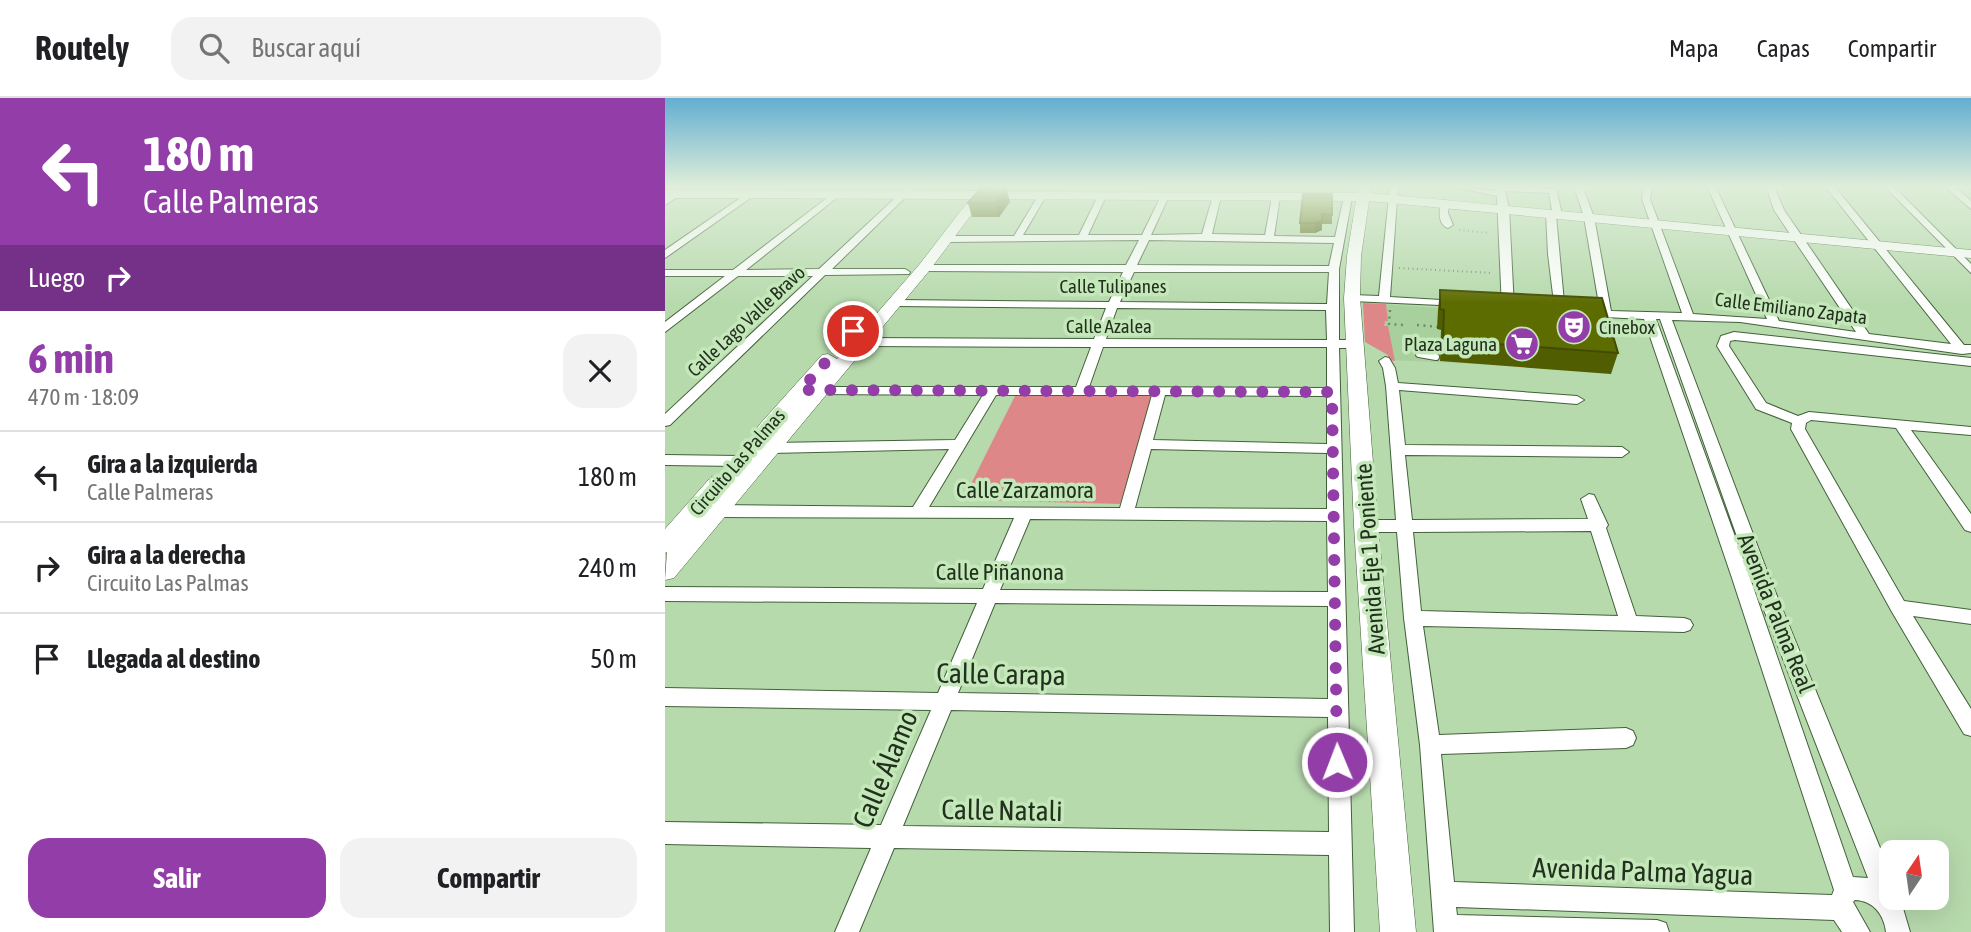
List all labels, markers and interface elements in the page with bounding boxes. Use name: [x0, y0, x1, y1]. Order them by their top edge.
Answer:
search box: [171, 17, 661, 80]
text: Routely: [35, 29, 129, 67]
icon: search: [195, 29, 233, 67]
text: Buscar aquí: [251, 33, 361, 63]
text: Mapa: [1669, 35, 1719, 62]
text: Capas: [1757, 35, 1810, 62]
text: Compartir: [1848, 35, 1936, 62]
text: 180 m: [143, 125, 254, 181]
icon: left: [28, 126, 119, 217]
text: Calle Palmeras: [143, 183, 319, 220]
icon: right: [99, 259, 137, 297]
street label: Calle Lago Valle Bravo: [683, 261, 809, 381]
text: Luego: [28, 263, 85, 293]
street label: Calle Tulipanes: [1060, 275, 1167, 297]
street label: Calle Emiliano Zapata: [1714, 288, 1868, 328]
pin: [823, 301, 883, 361]
theatre icon: Cinebox: [1555, 308, 1593, 346]
icon: arrive: [834, 312, 872, 350]
street label: Calle Azalea: [1066, 315, 1152, 337]
place label: Cinebox: [1599, 316, 1656, 338]
supermarket icon: Plaza Laguna: [1503, 325, 1541, 363]
place label: Plaza Laguna: [1404, 333, 1497, 355]
text: 6 min: [28, 334, 114, 382]
button: close: [563, 334, 637, 408]
text: 470 m · 18:09: [28, 384, 139, 410]
street label: Circuito Las Palmas: [685, 404, 789, 520]
text: Gira a la izquierda: [87, 449, 258, 479]
icon: left: [28, 458, 66, 496]
text: 180 m: [578, 462, 637, 492]
street label: Avenida Eje 1 Poniente: [1350, 463, 1390, 655]
street label: Calle Zarzamora: [956, 477, 1094, 503]
text: Calle Palmeras: [87, 479, 213, 505]
street label: Avenida Palma Real: [1732, 530, 1820, 696]
text: Gira a la derecha: [87, 540, 246, 570]
icon: right: [28, 549, 66, 587]
text: 240 m: [578, 553, 637, 583]
street label: Calle Piñanona: [936, 559, 1064, 585]
text: Circuito Las Palmas: [87, 570, 249, 596]
icon: arrive: [28, 640, 66, 678]
text: Llegada al destino: [87, 644, 260, 674]
text: 50 m: [590, 644, 637, 674]
street label: Calle Carapa: [936, 657, 1066, 691]
street label: Calle Álamo: [846, 706, 924, 832]
position arrow: [1300, 725, 1374, 799]
street label: Calle Natali: [941, 793, 1063, 827]
button: Salir: [28, 838, 326, 918]
button: Compartir: [340, 838, 637, 918]
north arrow: [1879, 840, 1949, 910]
map controls: [1879, 840, 1949, 910]
street label: Avenida Palma Yagua: [1532, 851, 1754, 891]

